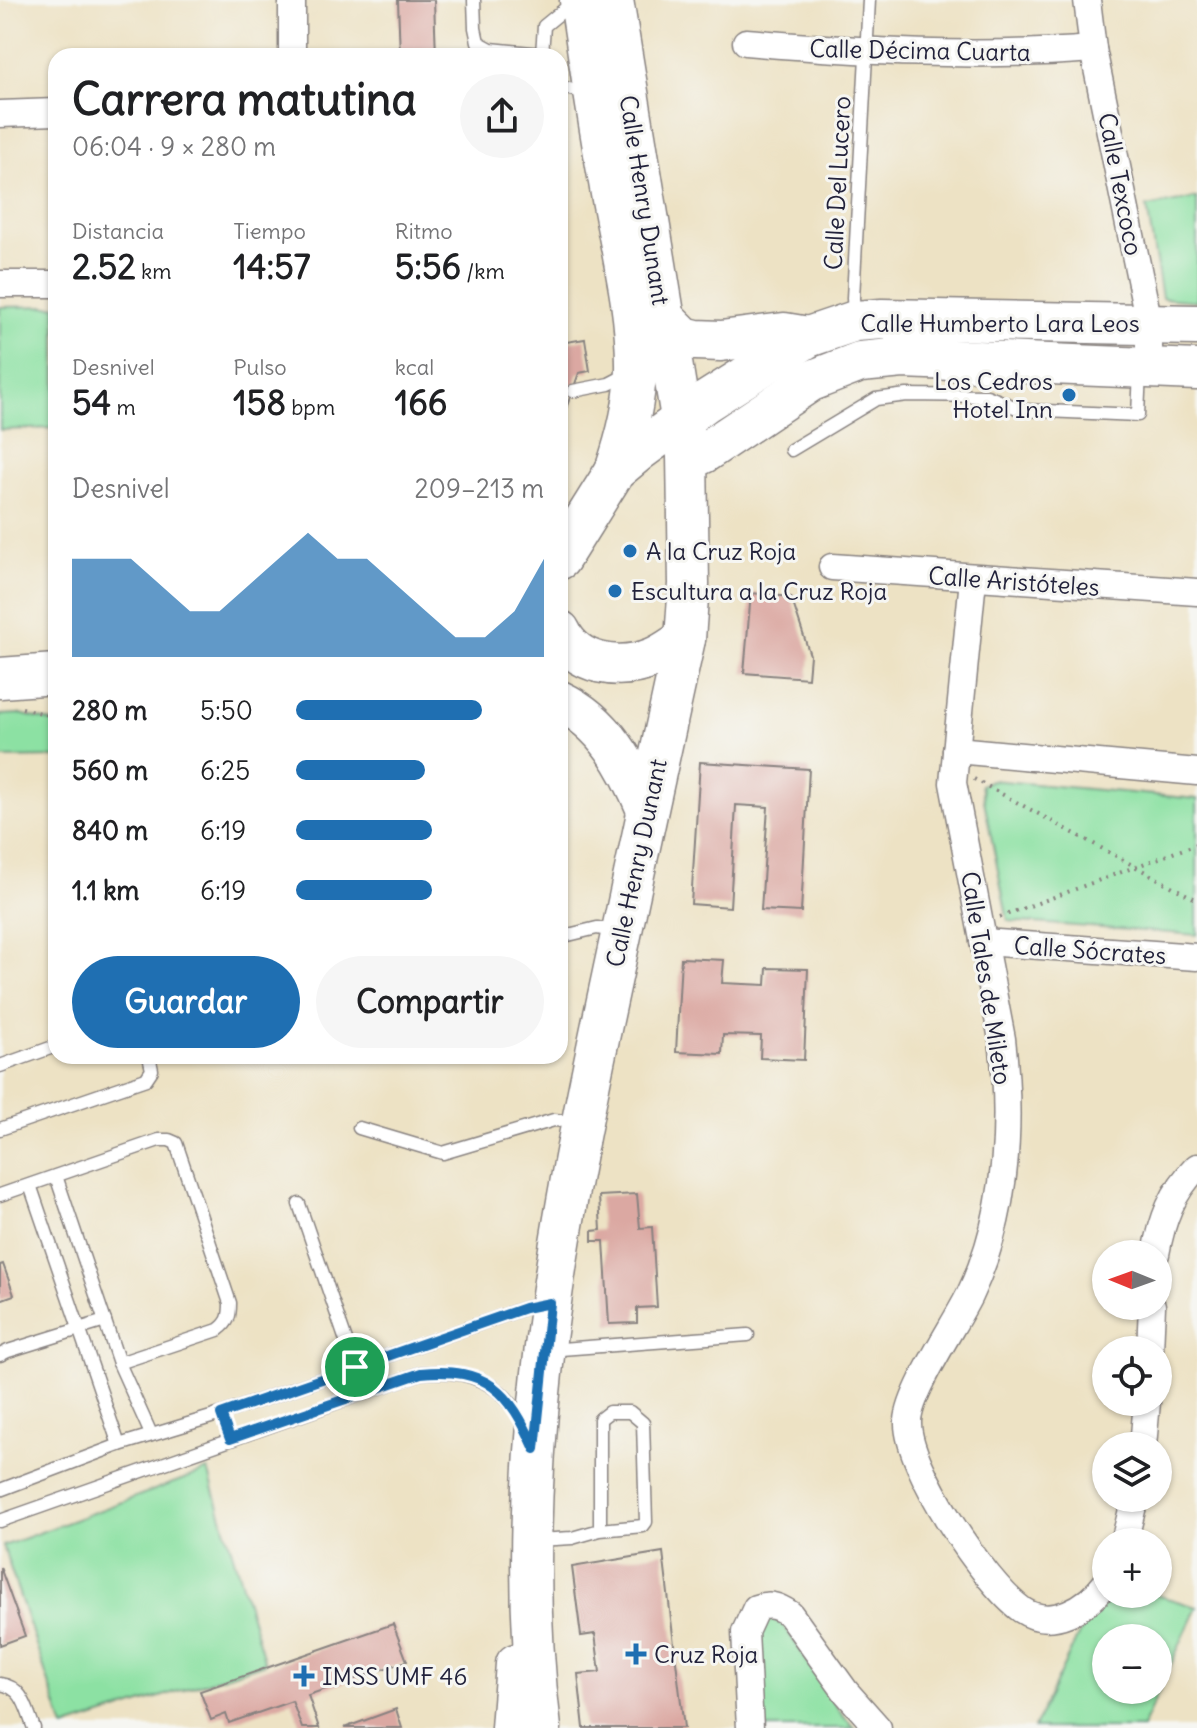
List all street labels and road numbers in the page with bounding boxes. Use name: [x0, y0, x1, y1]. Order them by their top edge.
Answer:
street label: Calle Décima Cuarta: [809, 33, 1031, 67]
street label: Calle Henry Dunant: [614, 93, 676, 307]
street label: Calle Del Lucero: [817, 95, 857, 271]
street label: Calle Texcoco: [1092, 110, 1150, 258]
street label: Calle Humberto Lara Leos: [860, 308, 1140, 338]
street label: Calle Aristóteles: [927, 560, 1101, 602]
street label: Calle Henry Dunant: [599, 756, 673, 970]
street label: Calle Tales de Mileto: [955, 869, 1019, 1087]
street label: Calle Sócrates: [1013, 930, 1167, 970]

